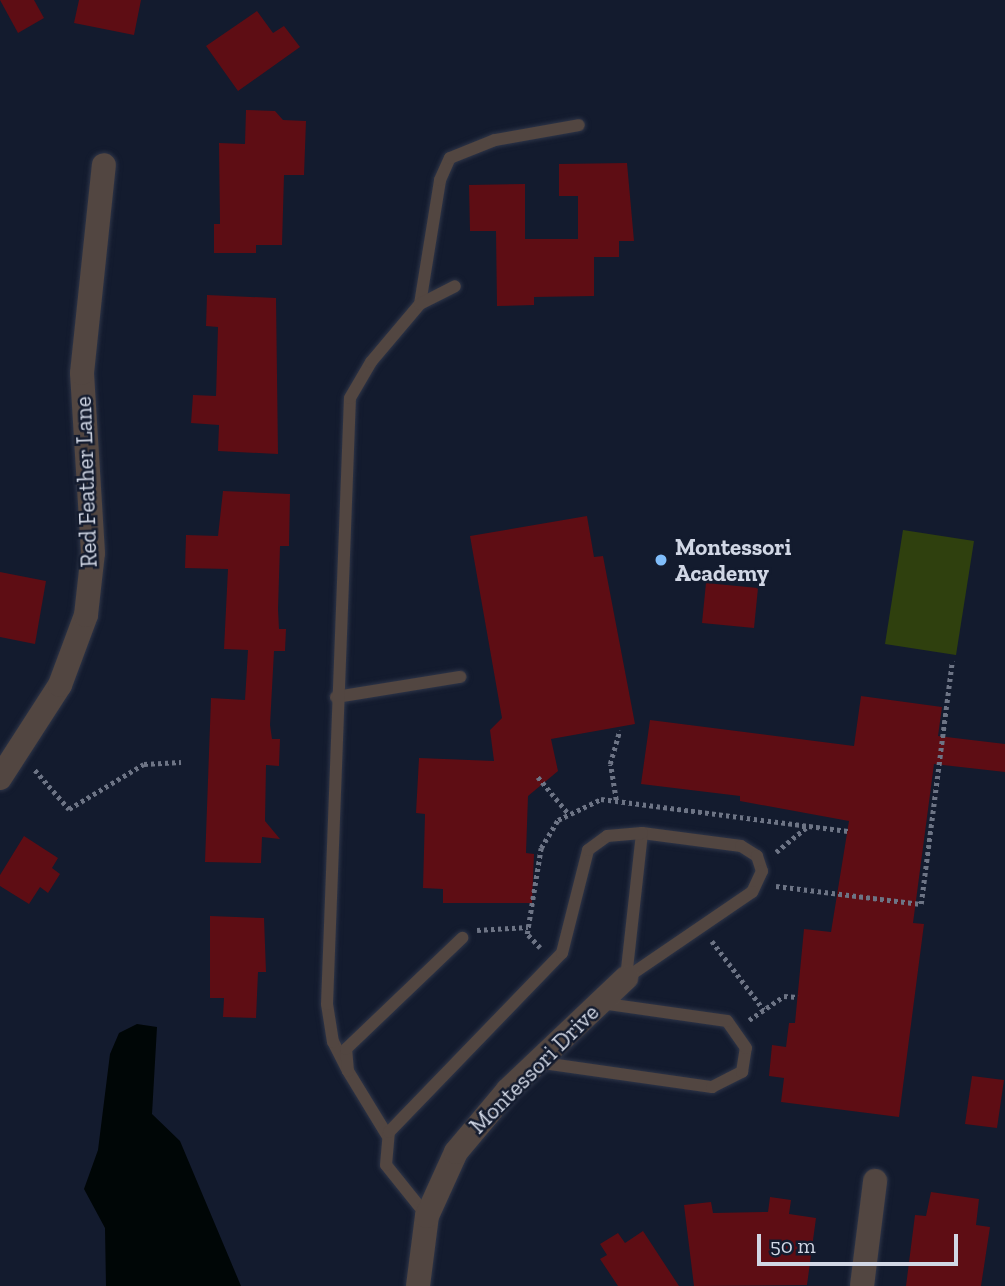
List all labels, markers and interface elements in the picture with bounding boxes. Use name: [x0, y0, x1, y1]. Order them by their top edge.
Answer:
street label: Red Feather Lane: [69, 396, 103, 568]
place label: Montessori Academy: [675, 533, 791, 587]
marker: Montessori Academy: [653, 552, 669, 568]
street label: Montessori Drive: [464, 999, 604, 1139]
scale bar: [760, 1220, 961, 1264]
text: 50 m: [770, 1233, 816, 1258]

